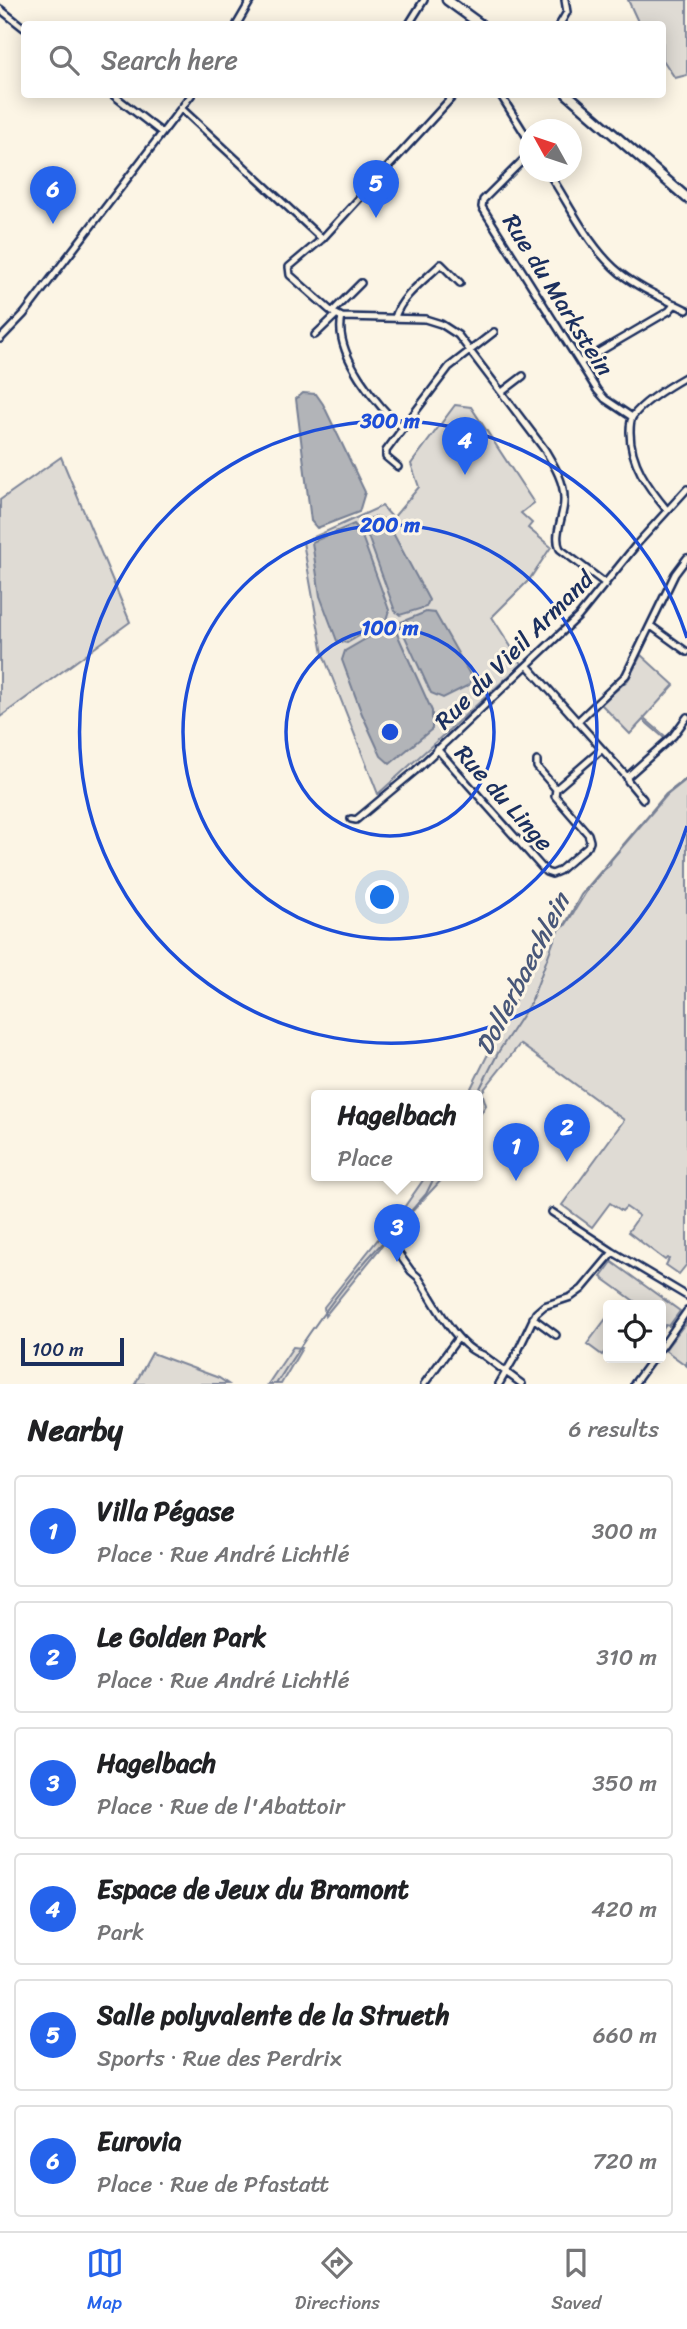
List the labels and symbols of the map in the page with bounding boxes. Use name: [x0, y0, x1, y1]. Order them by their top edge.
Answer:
north arrow: [519, 119, 582, 182]
pin: 5: [353, 160, 399, 218]
pin: 6: [30, 166, 76, 224]
street label: Rue du Markstein: [491, 205, 625, 385]
text: 300 m: [359, 402, 421, 440]
pin: 4: [442, 417, 488, 475]
text: 200 m: [359, 506, 421, 544]
street label: Rue du Vieil Armand: [424, 559, 605, 740]
text: 100 m: [361, 609, 419, 647]
centre of rings: [378, 720, 402, 744]
street label: Rue du Linge: [444, 735, 564, 861]
your location: [365, 880, 399, 914]
water label: Dollerbaechlein: [461, 882, 584, 1063]
pin: 2: [544, 1104, 590, 1162]
pin: 1: [493, 1123, 539, 1181]
pin: 3: [374, 1204, 420, 1262]
scale bar: [21, 1335, 124, 1367]

